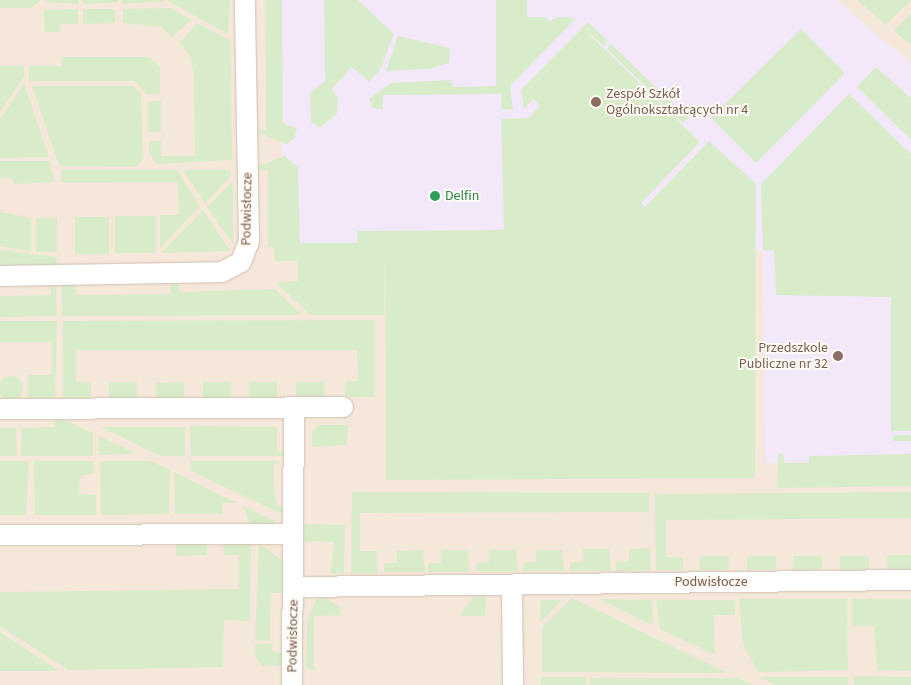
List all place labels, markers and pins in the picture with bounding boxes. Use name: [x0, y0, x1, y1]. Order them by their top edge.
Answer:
place label: Zespół Szkół Ogólnokształcących nr 4: [606, 86, 748, 118]
marker: Zespół Szkół Ogólnokształcących nr 4: [590, 96, 602, 108]
place label: Delfin: [445, 188, 479, 204]
marker: Delfin: [429, 190, 441, 202]
place label: Przedszkole Publiczne nr 32: [739, 340, 828, 372]
marker: Przedszkole Publiczne nr 32: [832, 350, 844, 362]

